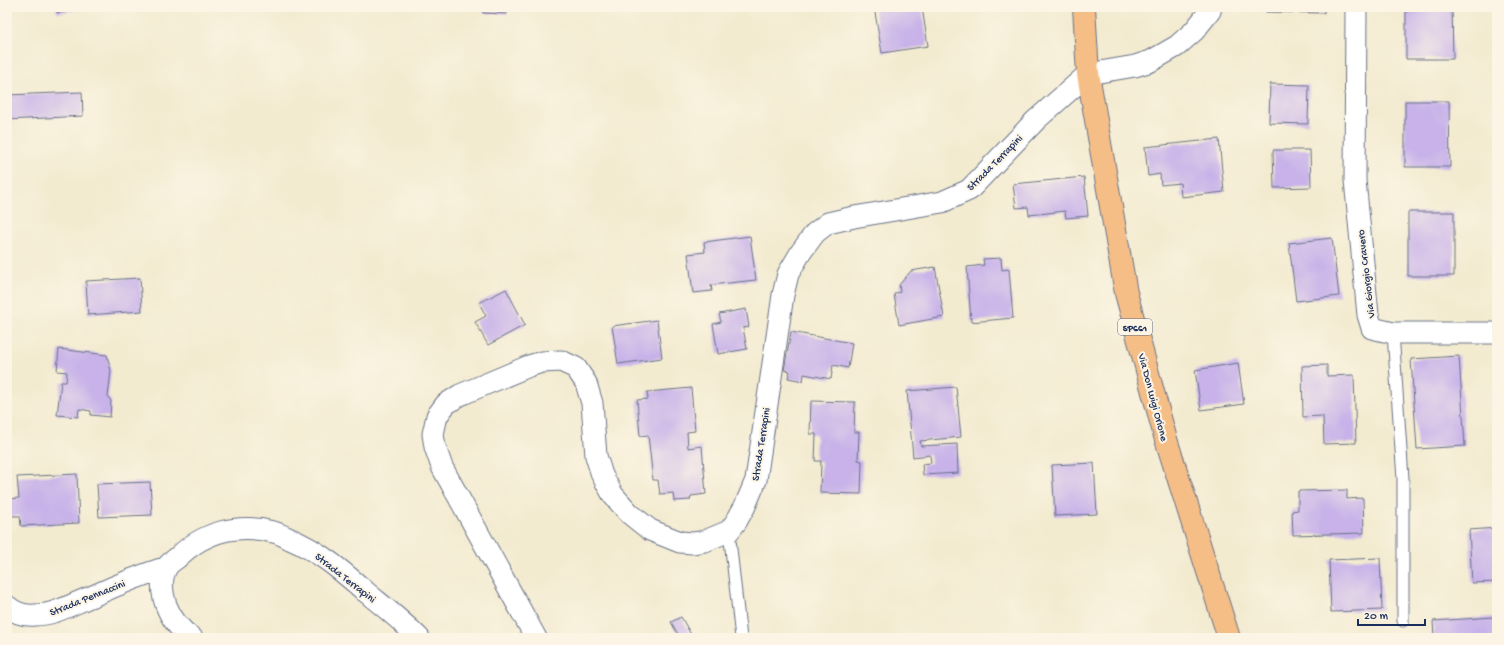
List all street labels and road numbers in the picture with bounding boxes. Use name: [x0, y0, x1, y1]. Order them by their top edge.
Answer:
street label: Strada Terrapini: [965, 133, 1026, 194]
street label: Via Giorgio Cravero: [1356, 228, 1378, 320]
road number: SP661: [1118, 319, 1152, 335]
street label: Via Don Luigi Orione: [1134, 351, 1170, 443]
street label: Strada Terrapini: [750, 407, 774, 482]
street label: Strada Terrapini: [312, 551, 378, 606]
street label: Strada Pennaccini: [48, 578, 127, 620]

